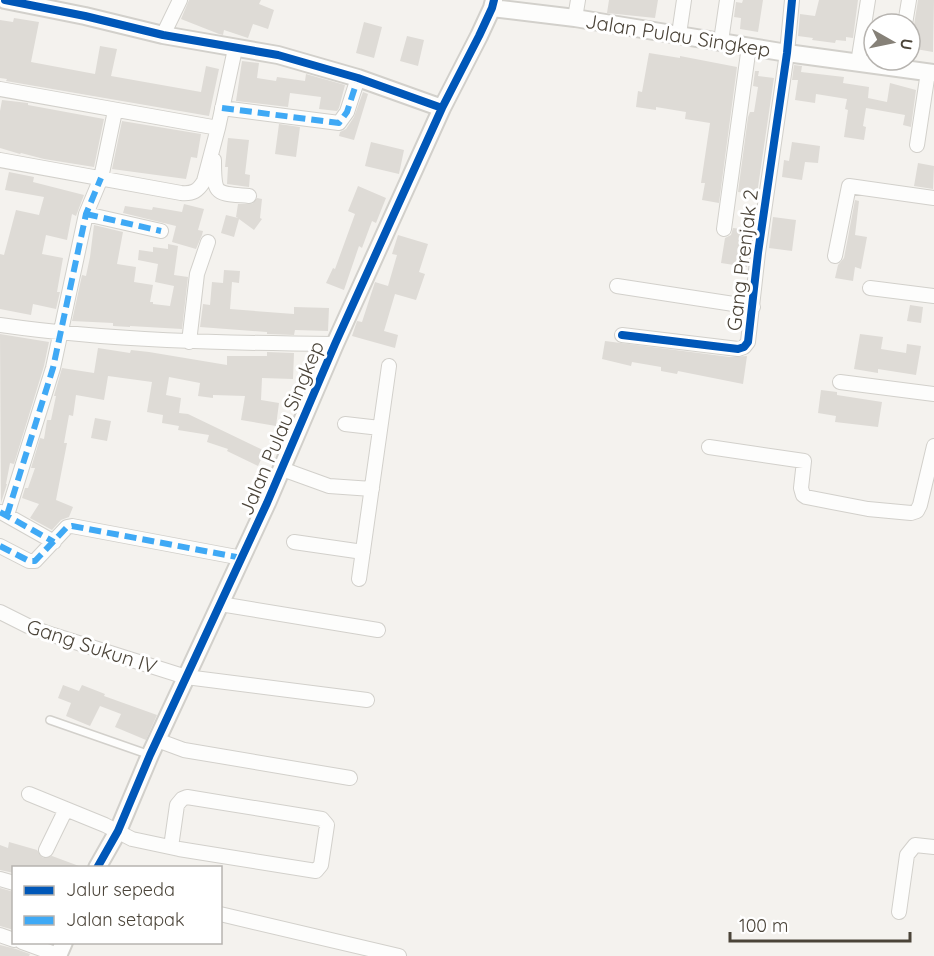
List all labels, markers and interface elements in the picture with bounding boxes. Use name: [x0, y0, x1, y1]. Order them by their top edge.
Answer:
street label: Jalan Pulau Singkep: [584, 8, 772, 62]
north arrow: [862, 12, 922, 72]
text: U: [896, 37, 918, 51]
street label: Gang Prenjak 2: [721, 188, 763, 332]
street label: Jalan Pulau Singkep: [233, 337, 329, 519]
street label: Gang Sukun IV: [24, 613, 160, 679]
legend: [12, 866, 222, 944]
text: Jalur sepeda: [66, 878, 175, 901]
scale bar: [730, 905, 910, 943]
text: Jalan setapak: [66, 908, 185, 931]
text: 100 m: [739, 914, 788, 937]

